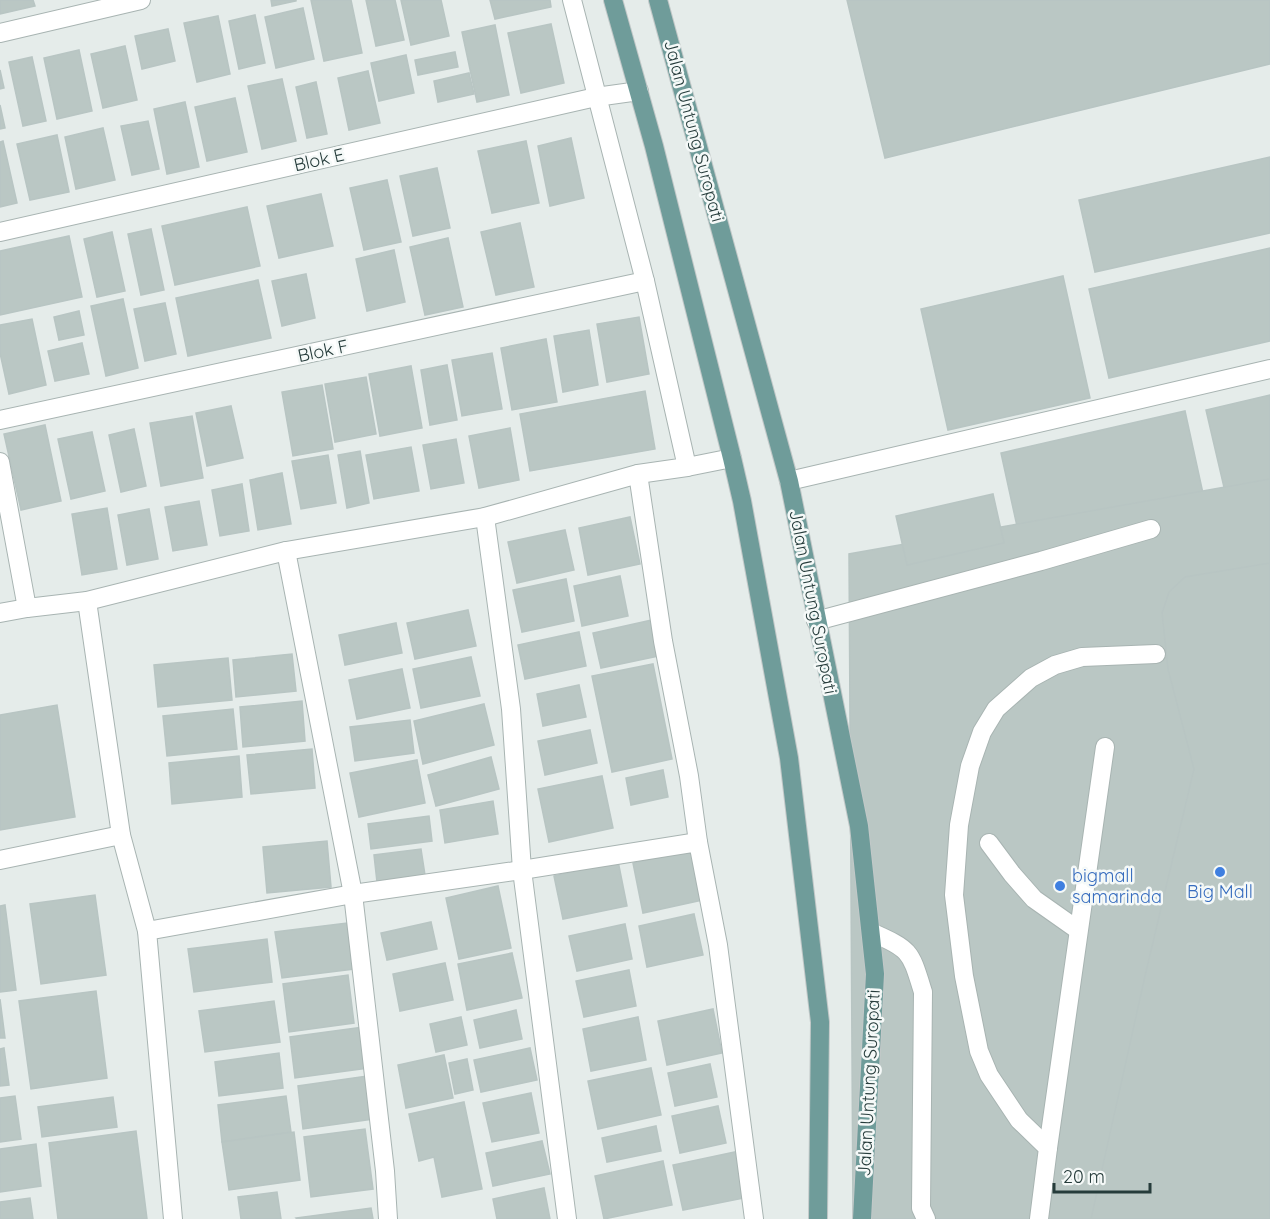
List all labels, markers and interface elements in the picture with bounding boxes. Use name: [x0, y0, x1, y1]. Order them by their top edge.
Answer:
street label: Jalan Untung Suropati: [659, 37, 730, 224]
street label: Blok E: [291, 143, 346, 176]
street label: Blok F: [295, 334, 350, 367]
street label: Jalan Untung Suropati: [784, 508, 843, 696]
place label: bigmall samarinda: [1072, 864, 1162, 908]
marker: Big Mall: [1213, 865, 1227, 879]
marker: bigmall samarinda: [1053, 879, 1067, 893]
place label: Big Mall: [1187, 880, 1253, 903]
street label: Jalan Untung Suropati: [852, 989, 885, 1177]
scale bar: [1054, 1156, 1150, 1194]
text: 20 m: [1063, 1165, 1105, 1188]

